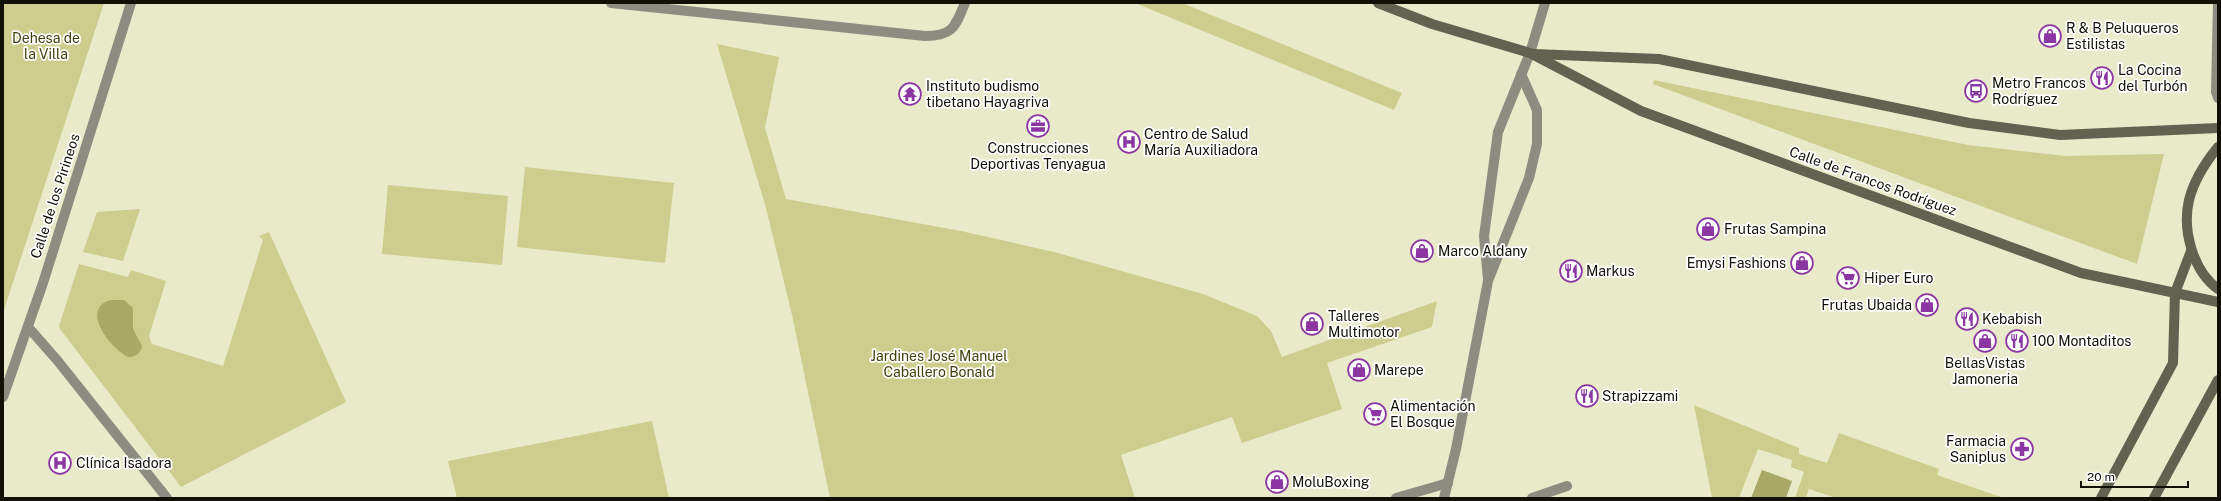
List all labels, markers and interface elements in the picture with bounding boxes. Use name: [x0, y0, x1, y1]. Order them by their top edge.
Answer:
place label: R & B Peluqueros Estilistas: [2066, 20, 2179, 52]
shop icon: R & B Peluqueros Estilistas: [2037, 23, 2063, 49]
park label: Dehesa de la Villa: [12, 30, 80, 62]
place label: La Cocina del Turbón: [2118, 62, 2188, 94]
restaurant icon: La Cocina del Turbón: [2089, 65, 2115, 91]
place label: Metro Francos Rodríguez: [1992, 75, 2086, 107]
place label: Instituto budismo tibetano Hayagriva: [926, 78, 1049, 110]
bus stop icon: Metro Francos Rodríguez: [1963, 78, 1989, 104]
temple icon: Instituto budismo tibetano Hayagriva: [897, 81, 923, 107]
office icon: Construcciones Deportivas Tenyagua: [1025, 113, 1051, 139]
place label: Centro de Salud María Auxiliadora: [1144, 126, 1258, 158]
hospital icon: Centro de Salud María Auxiliadora: [1116, 129, 1142, 155]
street label: Calle de los Pirineos: [27, 131, 83, 261]
place label: Construcciones Deportivas Tenyagua: [970, 140, 1106, 172]
street label: Calle de Francos Rodríguez: [1787, 143, 1959, 219]
shop icon: Frutas Sampina: [1695, 216, 1721, 242]
place label: Frutas Sampina: [1724, 221, 1826, 237]
shop icon: Marco Aldany: [1409, 238, 1435, 264]
place label: Marco Aldany: [1438, 243, 1528, 259]
shop icon: Emysi Fashions: [1789, 250, 1815, 276]
place label: Emysi Fashions: [1687, 255, 1786, 271]
restaurant icon: Markus: [1558, 258, 1584, 284]
place label: Markus: [1586, 263, 1634, 279]
supermarket icon: Hiper Euro: [1835, 265, 1861, 291]
place label: Hiper Euro: [1864, 270, 1934, 286]
shop icon: Frutas Ubaida: [1914, 292, 1940, 318]
place label: Frutas Ubaida: [1821, 297, 1912, 313]
restaurant icon: Kebabish: [1954, 306, 1980, 332]
place label: Talleres Multimotor: [1328, 308, 1400, 340]
shop icon: Talleres Multimotor: [1299, 311, 1325, 337]
place label: Kebabish: [1982, 311, 2042, 327]
shop icon: BellasVistas Jamoneria: [1972, 328, 1998, 354]
restaurant icon: 100 Montaditos: [2004, 328, 2030, 354]
place label: 100 Montaditos: [2032, 333, 2131, 349]
park label: Jardines José Manuel Caballero Bonald: [870, 348, 1008, 380]
place label: BellasVistas Jamoneria: [1945, 355, 2025, 387]
shop icon: Marepe: [1346, 357, 1372, 383]
place label: Marepe: [1374, 362, 1424, 378]
restaurant icon: Strapizzami: [1574, 383, 1600, 409]
place label: Strapizzami: [1602, 388, 1678, 404]
place label: Alimentación El Bosque: [1390, 398, 1476, 430]
supermarket icon: Alimentación El Bosque: [1362, 401, 1388, 427]
place label: Farmacia Saniplus: [1946, 433, 2006, 465]
pharmacy icon: Farmacia Saniplus: [2009, 436, 2035, 462]
hospital icon: Clínica Isadora: [47, 450, 73, 476]
place label: Clínica Isadora: [76, 455, 172, 471]
scale bar: [2081, 463, 2188, 489]
shop icon: MoluBoxing: [1264, 469, 1290, 495]
text: 20 m: [2087, 470, 2115, 484]
place label: MoluBoxing: [1292, 474, 1370, 490]

